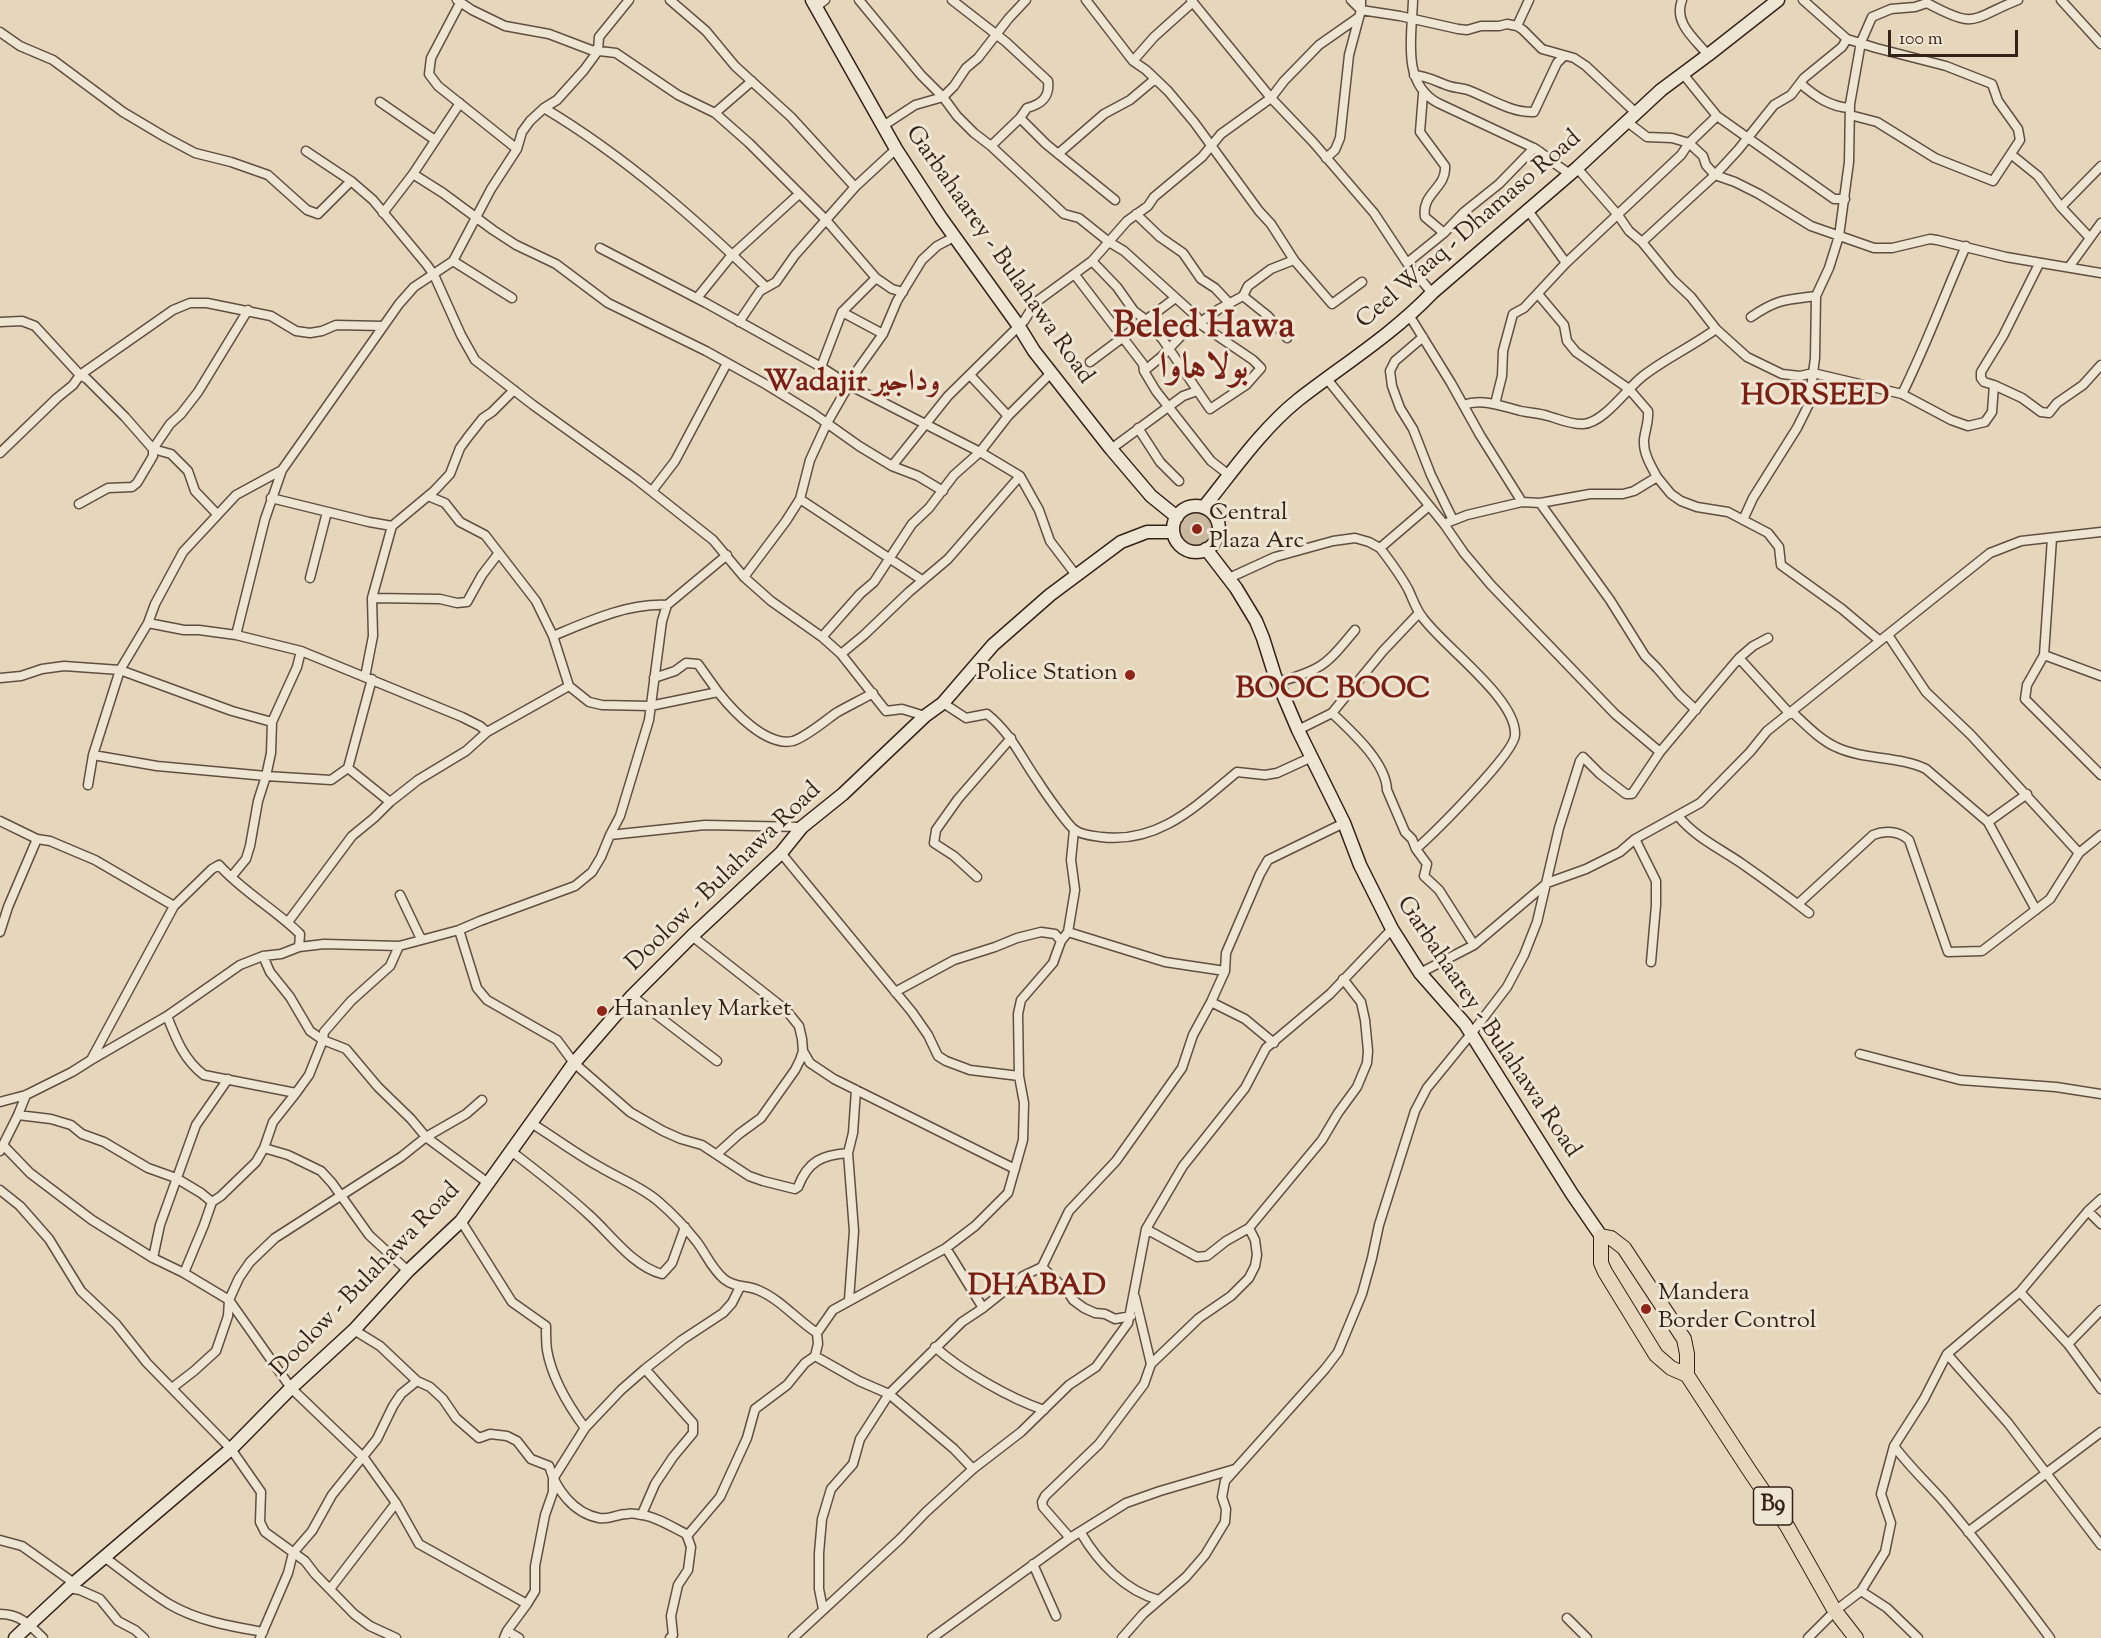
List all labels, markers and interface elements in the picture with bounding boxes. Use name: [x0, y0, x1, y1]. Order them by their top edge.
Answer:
scale bar: [1891, 18, 2022, 56]
text: 100 m: [1899, 27, 1943, 53]
street label: Garbahaarey - Bulahawa Road: [898, 121, 1098, 391]
street label: Ceel Waaq - Dhamaso Road: [1352, 126, 1588, 336]
district label: Beled Hawa بولاهاوا: [1113, 308, 1295, 393]
district label: Wadajir وداجير: [764, 367, 940, 403]
district label: HORSEED: [1736, 381, 1894, 417]
place label: Central Plaza Arc: [1209, 501, 1304, 557]
marker: Central Plaza Arc: [1190, 522, 1204, 536]
place label: Police Station: [976, 661, 1118, 689]
marker: Police Station: [1123, 668, 1137, 682]
district label: BOOC BOOC: [1229, 674, 1437, 710]
street label: Doolow - Bulahawa Road: [621, 777, 829, 979]
street label: Garbahaarey - Bulahawa Road: [1389, 892, 1585, 1164]
place label: Hananley Market: [614, 997, 791, 1025]
marker: Hananley Market: [595, 1004, 609, 1018]
street label: Doolow - Bulahawa Road: [266, 1177, 468, 1385]
district label: DHABAD: [964, 1271, 1110, 1307]
place label: Mandera Border Control: [1658, 1281, 1817, 1337]
marker: Mandera Border Control: [1639, 1302, 1653, 1316]
road number: B9: [1754, 1487, 1792, 1525]

